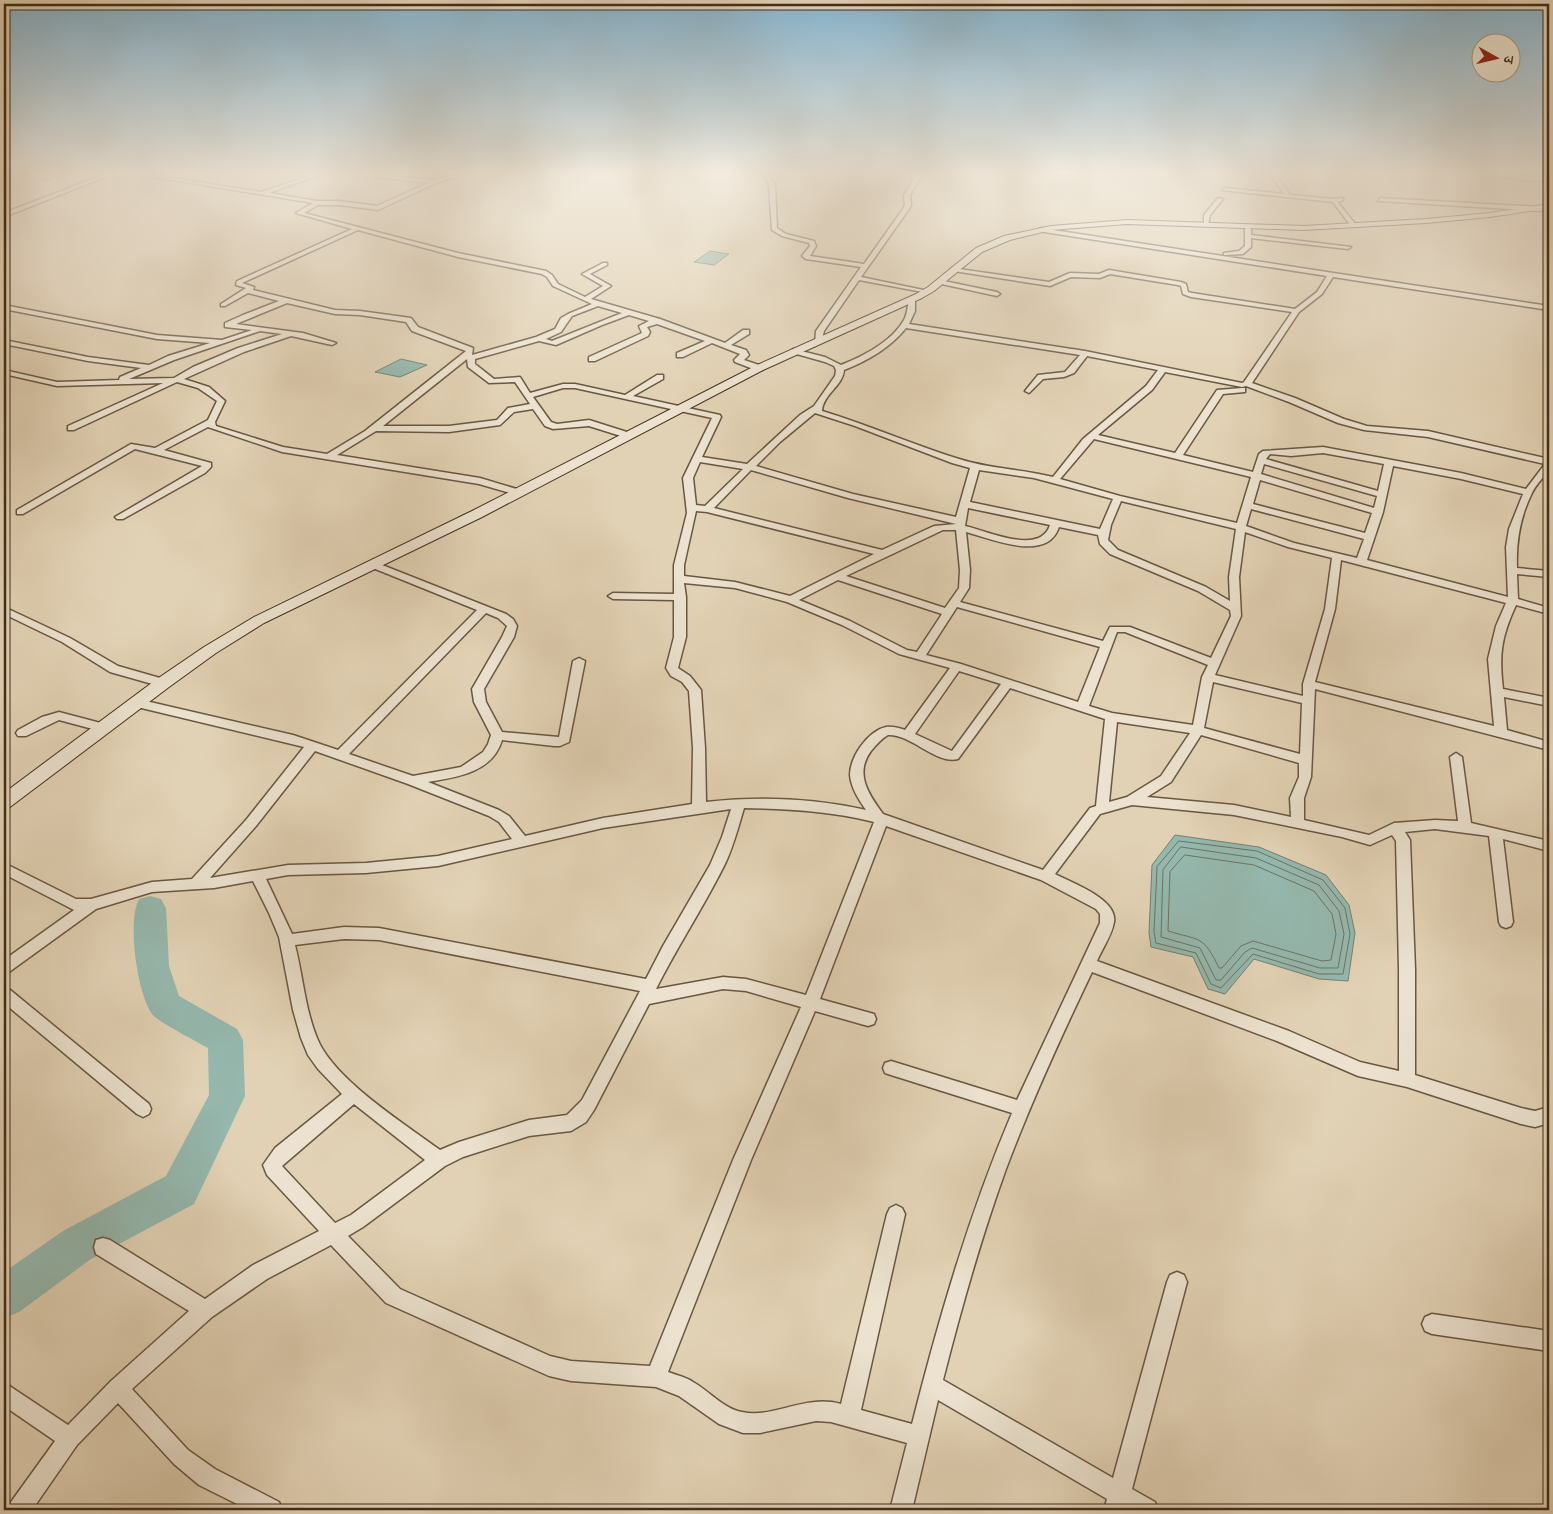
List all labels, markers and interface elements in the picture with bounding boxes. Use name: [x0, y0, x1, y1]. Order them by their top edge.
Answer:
north arrow: [1470, 32, 1520, 82]
text: उ: [1500, 54, 1515, 65]

